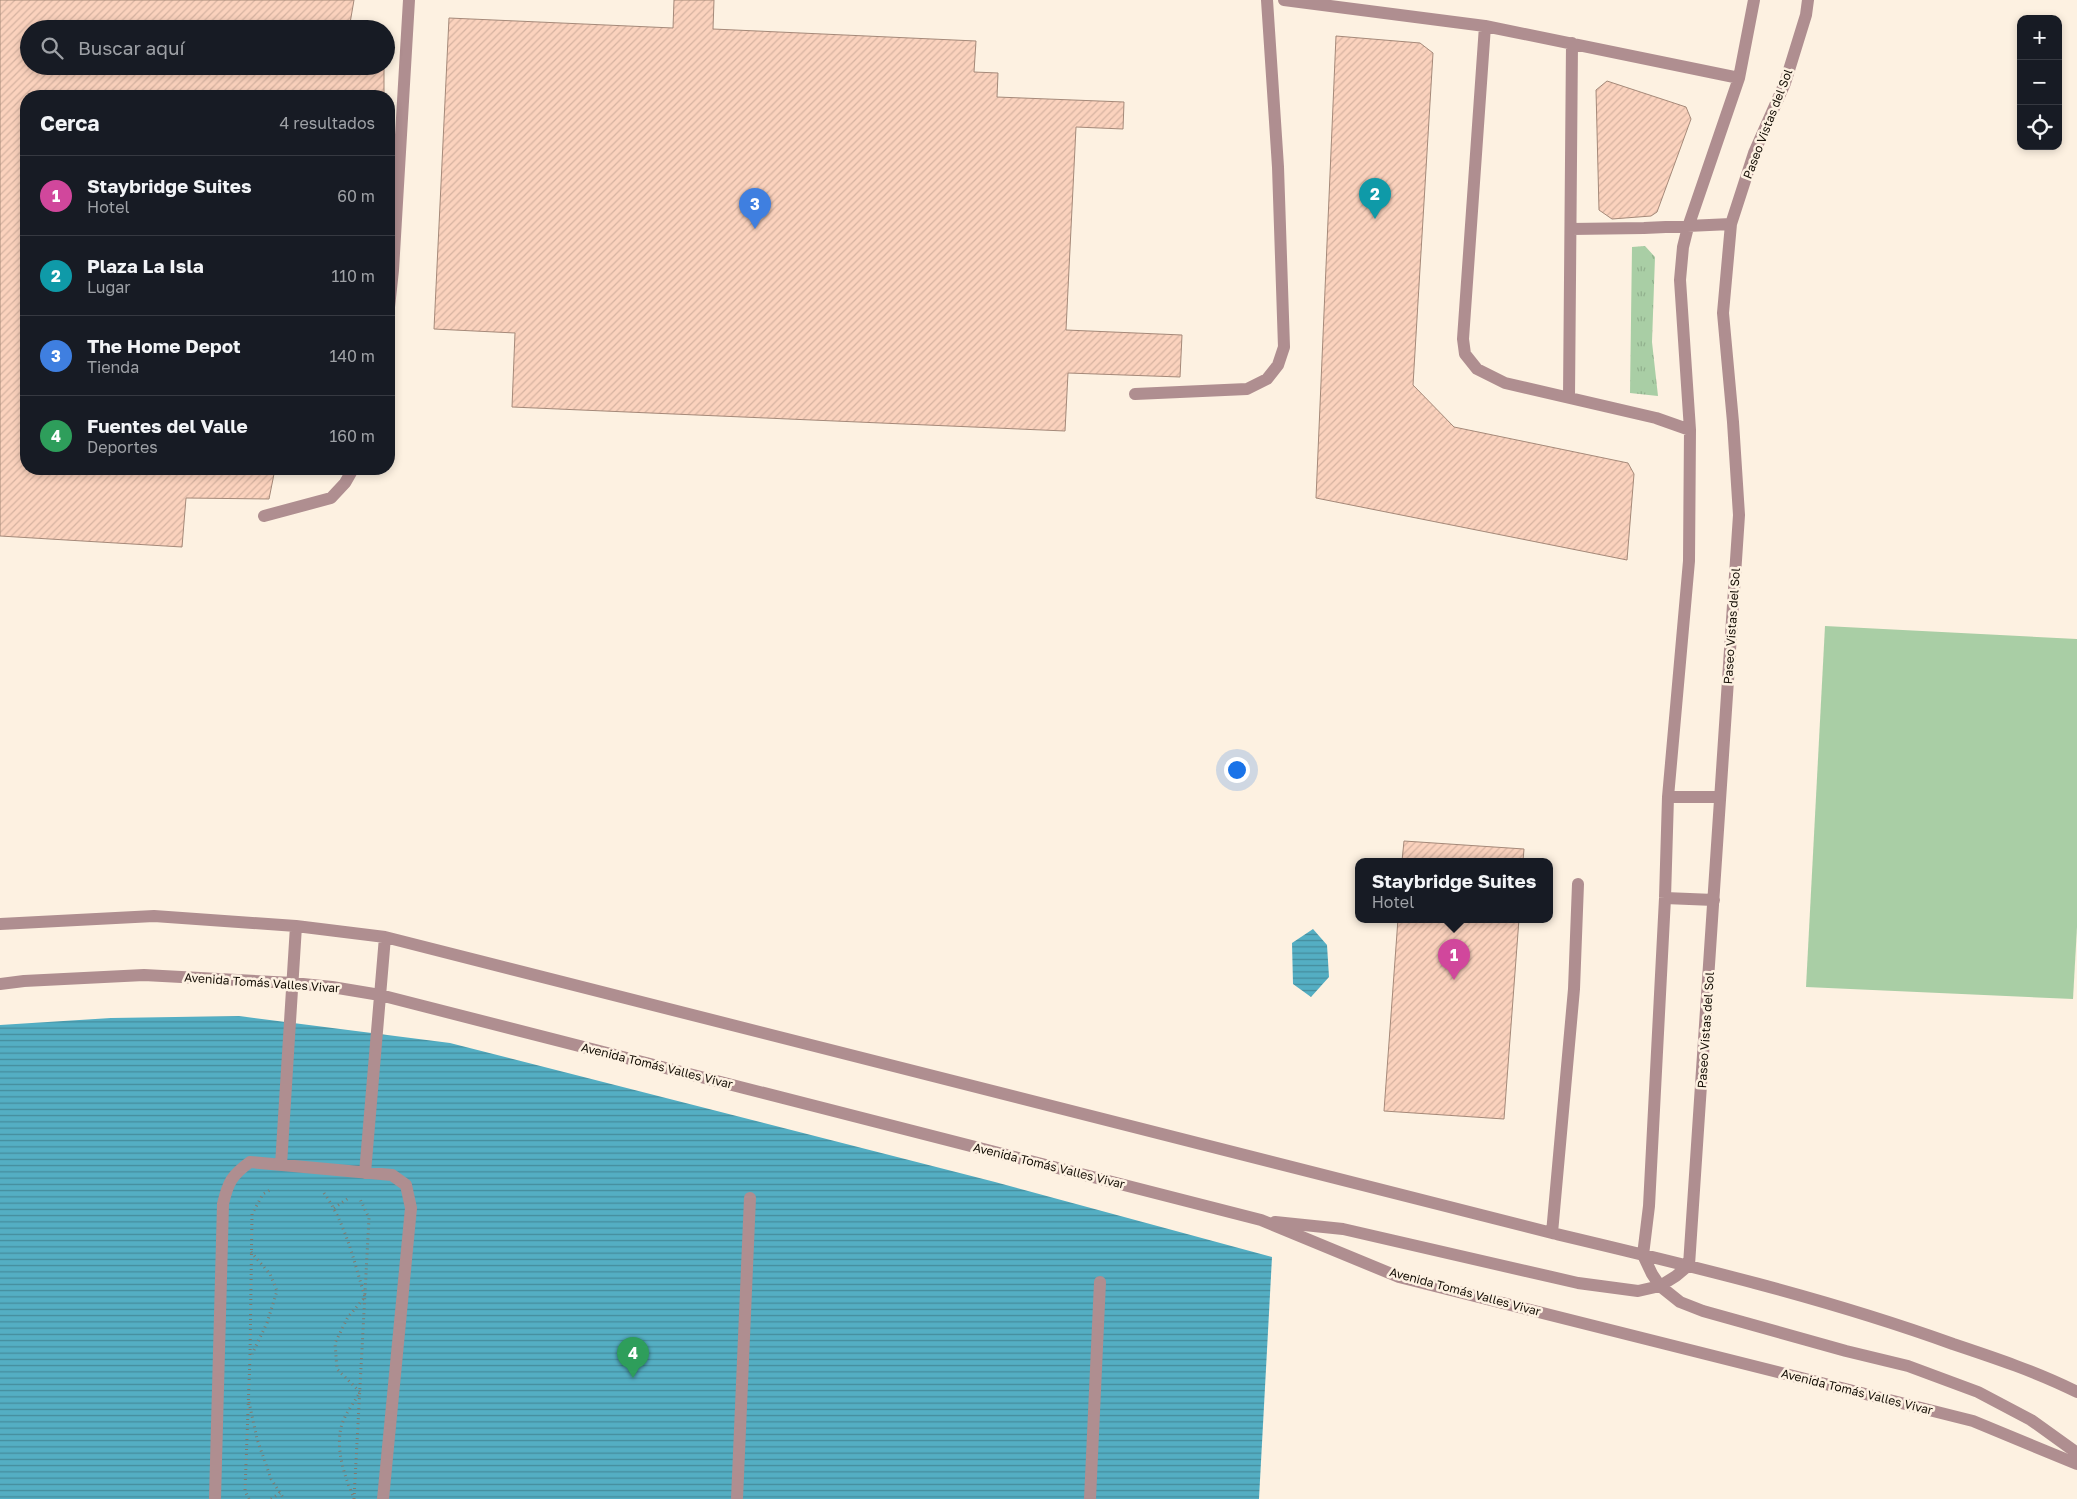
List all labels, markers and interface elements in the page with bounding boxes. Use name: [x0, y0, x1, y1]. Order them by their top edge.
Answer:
map controls: [2017, 15, 2062, 150]
button: +: [2017, 15, 2062, 60]
search box: [20, 20, 395, 75]
icon: search: [38, 34, 66, 62]
text: Buscar aquí: [78, 36, 185, 59]
button: −: [2017, 60, 2062, 105]
street label: Paseo Vistas del Sol: [1740, 67, 1795, 181]
button: locate: [2017, 105, 2062, 150]
text: Cerca: [40, 110, 99, 136]
text: 4 resultados: [280, 113, 375, 133]
text: Staybridge Suites: [87, 174, 252, 197]
pin: 2: [1359, 178, 1391, 219]
text: 1: [52, 186, 60, 206]
text: 60 m: [337, 186, 375, 206]
pin: 3: [739, 188, 771, 229]
text: Hotel: [87, 197, 130, 217]
text: Plaza La Isla: [87, 254, 204, 277]
text: 2: [51, 266, 61, 286]
text: 110 m: [331, 266, 375, 286]
text: Lugar: [87, 277, 131, 297]
text: The Home Depot: [87, 334, 241, 357]
text: 3: [51, 346, 61, 366]
text: 140 m: [329, 346, 375, 366]
text: Tienda: [87, 357, 139, 377]
text: Fuentes del Valle: [87, 414, 248, 437]
text: 4: [51, 426, 61, 446]
text: 160 m: [329, 426, 375, 446]
text: Deportes: [87, 437, 158, 457]
street label: Paseo Vistas del Sol: [1720, 567, 1743, 685]
your location: [1224, 757, 1250, 783]
popup: [1355, 858, 1553, 923]
text: Staybridge Suites: [1372, 869, 1536, 892]
text: Hotel: [1372, 892, 1414, 912]
pin: 1: [1438, 939, 1470, 980]
street label: Avenida Tomás Valles Vivar: [184, 970, 341, 995]
street label: Paseo Vistas del Sol: [1694, 971, 1717, 1089]
street label: Avenida Tomás Valles Vivar: [580, 1039, 735, 1092]
street label: Avenida Tomás Valles Vivar: [972, 1139, 1127, 1192]
street label: Avenida Tomás Valles Vivar: [1388, 1264, 1543, 1319]
pin: 4: [617, 1337, 649, 1378]
street label: Avenida Tomás Valles Vivar: [1780, 1365, 1935, 1418]

